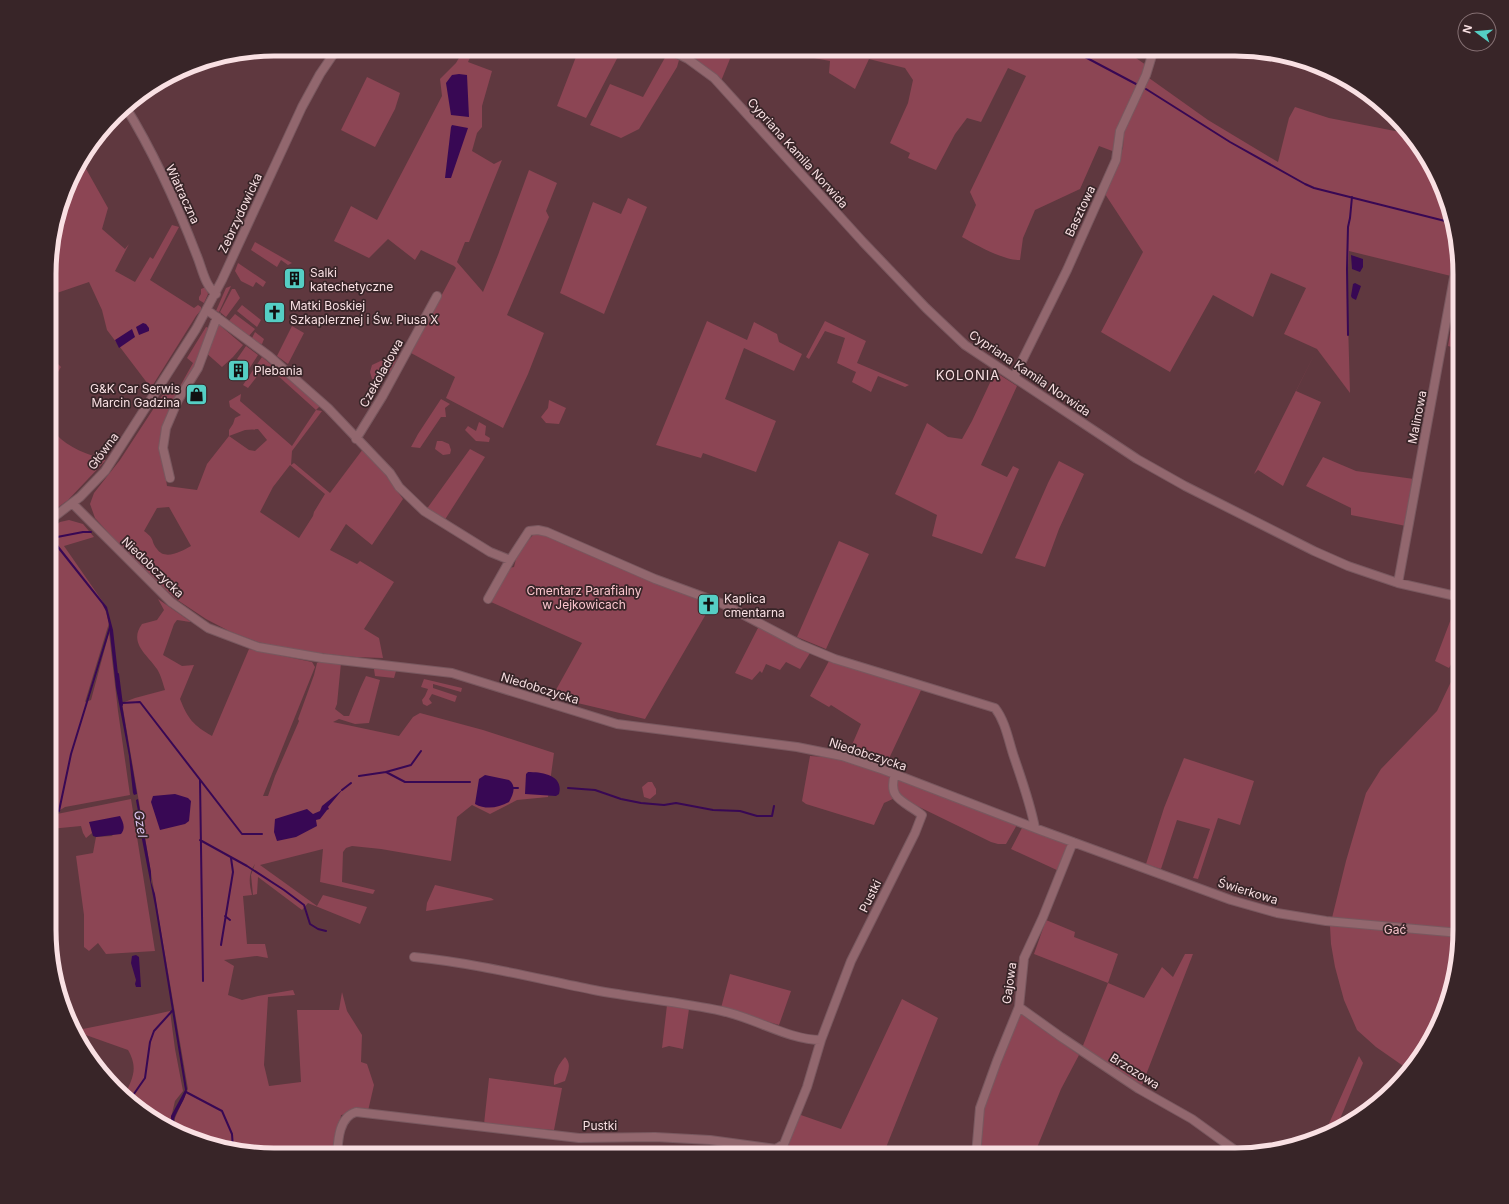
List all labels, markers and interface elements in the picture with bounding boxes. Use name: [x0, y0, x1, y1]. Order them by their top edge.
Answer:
north arrow: [1457, 12, 1497, 52]
text: N: [1460, 23, 1475, 35]
street label: Cypriana Kamila Norwida: [744, 95, 852, 211]
street label: Wiatraczna: [163, 162, 203, 226]
street label: Zebrzydowicka: [215, 171, 265, 255]
street label: Basztowa: [1062, 183, 1098, 239]
place label: Salki katechetyczne: [310, 265, 393, 294]
building icon: Salki katechetyczne: [281, 266, 307, 292]
place label: Matki Boskiej Szkaplerznej i Św. Piusa X: [290, 298, 438, 327]
church icon: Matki Boskiej Szkaplerznej i Św. Piusa X: [261, 299, 287, 325]
street label: Cypriana Kamila Norwida: [966, 327, 1094, 419]
street label: Czekoladowa: [356, 336, 406, 410]
building icon: Plebania: [225, 357, 251, 383]
place label: Plebania: [254, 363, 303, 378]
district label: KOLONIA: [936, 367, 1000, 383]
place label: G&K Car Serwis Marcin Gadzina: [90, 381, 180, 410]
shop icon: G&K Car Serwis Marcin Gadzina: [183, 382, 209, 408]
street label: Malinowa: [1404, 389, 1430, 445]
street label: Główna: [84, 429, 122, 473]
street label: Niedobczycka: [119, 534, 187, 600]
park label: Cmentarz Parafialny w Jejkowicach: [527, 583, 642, 612]
place label: Kaplica cmentarna: [724, 591, 785, 620]
church icon: Kaplica cmentarna: [695, 592, 721, 618]
street label: Niedobczycka: [499, 669, 581, 707]
street label: Niedobczycka: [827, 734, 909, 774]
water label: Gzel: [131, 809, 151, 840]
street label: Świerkowa: [1216, 875, 1280, 907]
street label: Pustki: [856, 877, 884, 915]
park label: Gać: [1384, 922, 1406, 937]
street label: Gajowa: [999, 961, 1019, 1005]
street label: Brzozowa: [1107, 1050, 1163, 1092]
street label: Pustki: [583, 1118, 617, 1133]

